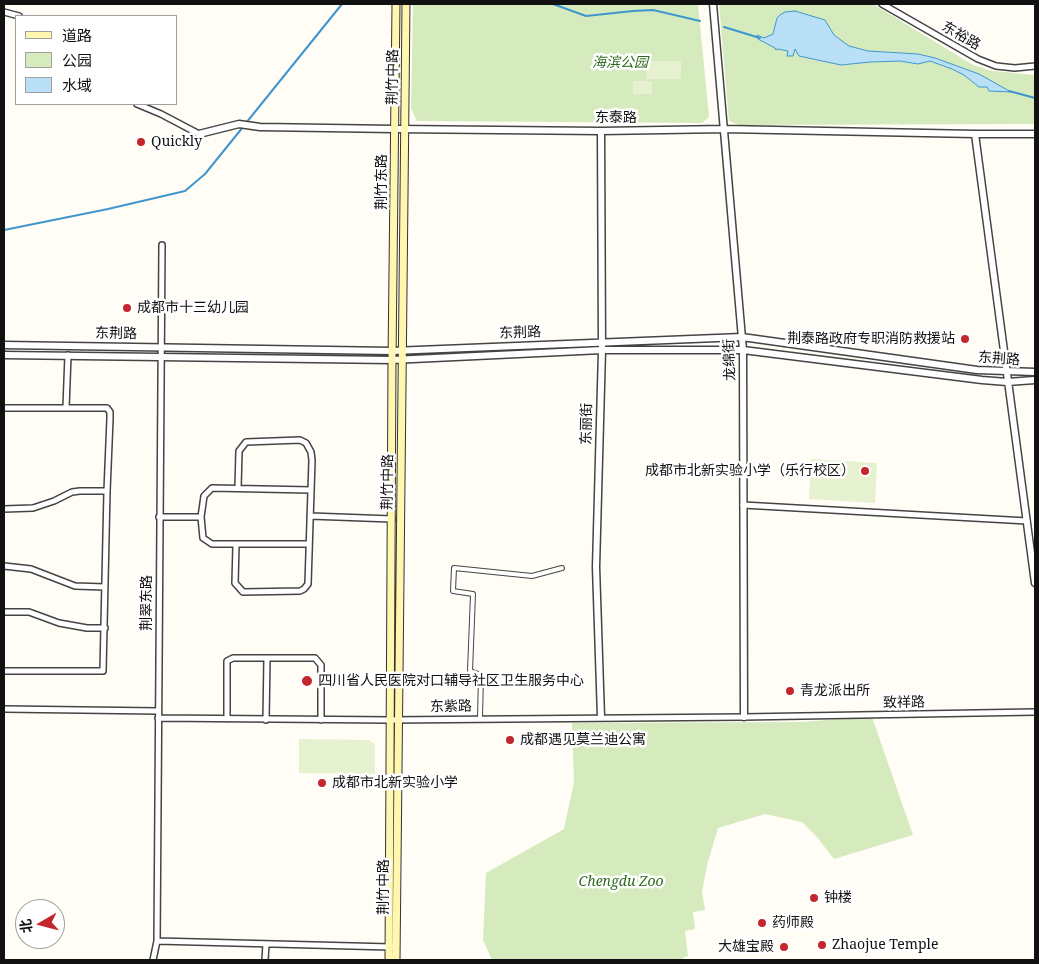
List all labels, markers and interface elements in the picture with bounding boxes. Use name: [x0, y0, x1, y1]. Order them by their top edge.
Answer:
legend: [15, 15, 178, 105]
street label: 东裕路: [939, 18, 983, 54]
text: 道路: [62, 25, 92, 45]
street label: 荆竹中路: [384, 49, 402, 105]
text: 公园: [62, 50, 92, 70]
park label: 海滨公园: [592, 55, 648, 71]
text: 水域: [62, 75, 92, 95]
street label: 东泰路: [595, 110, 637, 126]
place label: Quickly: [151, 134, 202, 150]
marker: Quickly: [135, 136, 147, 148]
street label: 荆竹东路: [374, 154, 390, 210]
place label: 成都市十三幼儿园: [137, 300, 249, 316]
marker: 成都市十三幼儿园: [121, 302, 133, 314]
street label: 东荆路: [499, 324, 541, 342]
street label: 东荆路: [95, 325, 137, 343]
place label: 荆泰路政府专职消防救援站: [787, 331, 955, 347]
marker: 荆泰路政府专职消防救援站: [959, 333, 971, 345]
street label: 龙绵街: [721, 339, 739, 381]
street label: 东荆路: [977, 349, 1021, 369]
street label: 东丽街: [578, 403, 596, 445]
street label: 荆竹中路: [379, 454, 397, 510]
place label: 成都市北新实验小学（乐行校区）: [645, 463, 855, 479]
marker: 成都市北新实验小学（乐行校区）: [859, 465, 871, 477]
street label: 荆翠东路: [139, 575, 155, 631]
place label: 四川省人民医院对口辅导社区卫生服务中心: [318, 673, 584, 689]
marker: 四川省人民医院对口辅导社区卫生服务中心: [300, 674, 314, 688]
place label: 青龙派出所: [800, 683, 870, 699]
marker: 青龙派出所: [784, 685, 796, 697]
street label: 致祥路: [883, 694, 925, 712]
street label: 东紫路: [430, 698, 472, 716]
place label: 成都遇见莫兰迪公寓: [520, 732, 646, 748]
marker: 成都遇见莫兰迪公寓: [504, 734, 516, 746]
place label: 成都市北新实验小学: [332, 775, 458, 791]
marker: 成都市北新实验小学: [316, 777, 328, 789]
street label: 荆竹中路: [376, 859, 392, 915]
park label: Chengdu Zoo: [579, 874, 663, 890]
place label: 钟楼: [824, 890, 852, 906]
marker: 钟楼: [808, 892, 820, 904]
north arrow: [15, 899, 65, 949]
place label: 药师殿: [772, 915, 814, 931]
marker: 药师殿: [756, 917, 768, 929]
text: 北: [15, 918, 36, 934]
place label: Zhaojue Temple: [832, 937, 938, 953]
place label: 大雄宝殿: [718, 939, 774, 955]
marker: Zhaojue Temple: [816, 939, 828, 951]
marker: 大雄宝殿: [778, 941, 790, 953]

